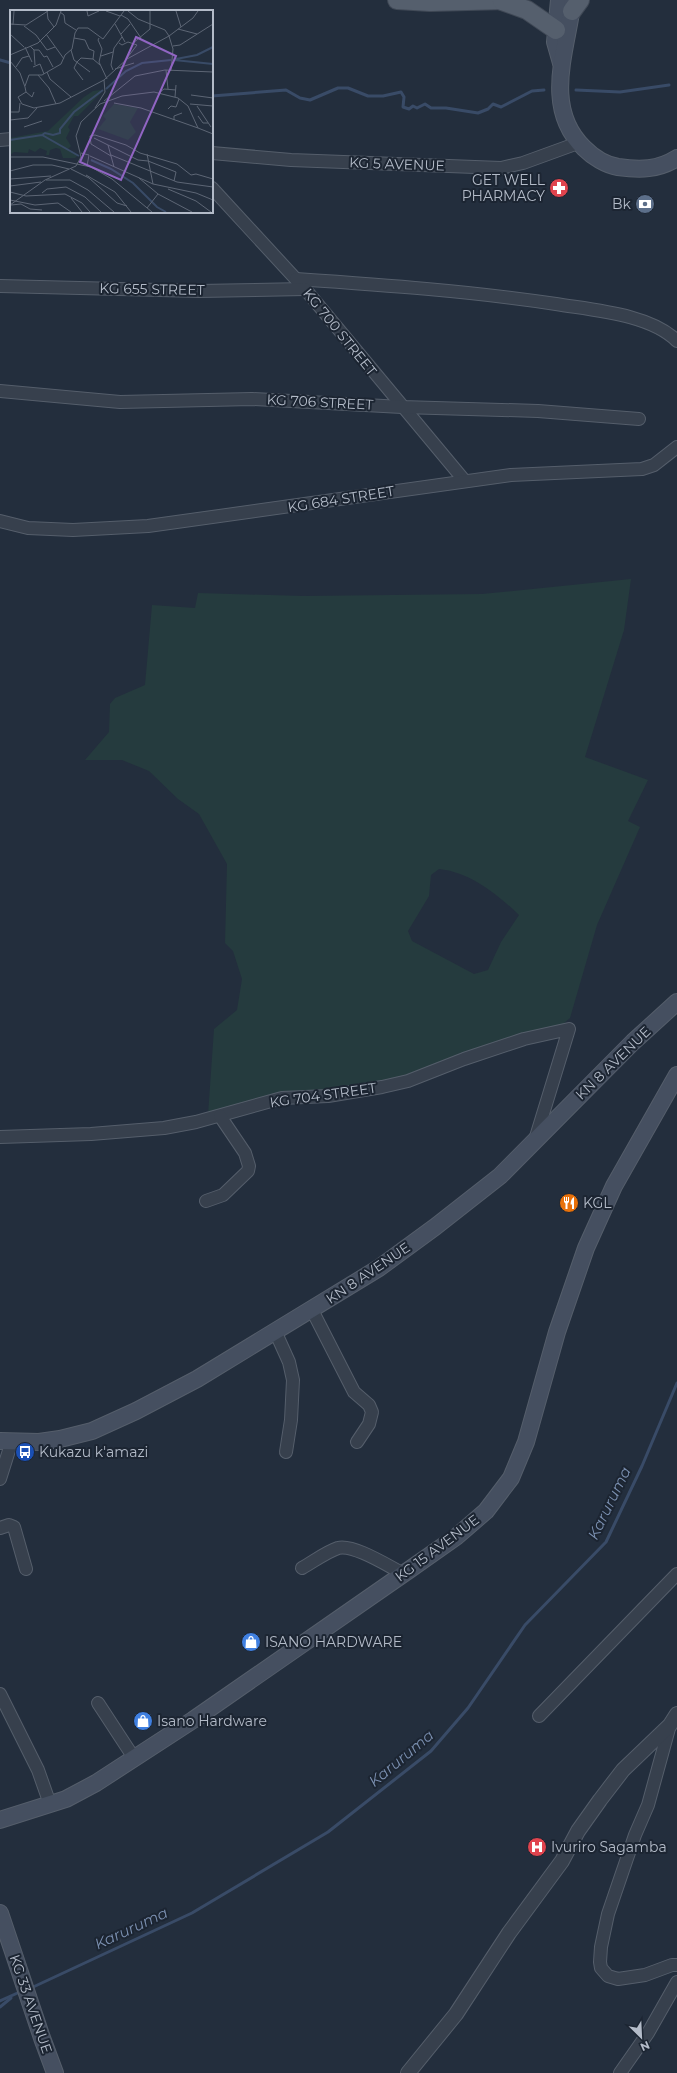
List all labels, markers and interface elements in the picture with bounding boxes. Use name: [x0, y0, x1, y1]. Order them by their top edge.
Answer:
inset map: [10, 10, 213, 213]
street label: KG 5 AVENUE: [349, 153, 445, 175]
place label: GET WELL PHARMACY: [462, 171, 546, 205]
pharmacy icon: GET WELL PHARMACY: [548, 177, 570, 199]
bank icon: Bk: [634, 193, 656, 215]
place label: Bk: [612, 195, 632, 213]
street label: KG 655 STREET: [99, 279, 205, 299]
street label: KG 700 STREET: [299, 285, 381, 379]
street label: KG 706 STREET: [266, 390, 374, 414]
street label: KG 684 STREET: [286, 482, 396, 516]
street label: KN 8 AVENUE: [572, 1023, 654, 1103]
street label: KG 704 STREET: [269, 1079, 377, 1111]
restaurant icon: KGL: [558, 1192, 580, 1214]
place label: KGL: [583, 1194, 612, 1212]
street label: KN 8 AVENUE: [322, 1238, 414, 1308]
bus stop icon: Kukazu k'amazi: [14, 1441, 36, 1463]
place label: Kukazu k'amazi: [39, 1443, 148, 1461]
water label: Karuruma: [583, 1463, 635, 1543]
street label: KG 15 AVENUE: [391, 1510, 483, 1586]
shop icon: ISANO HARDWARE: [240, 1631, 262, 1653]
place label: ISANO HARDWARE: [265, 1633, 402, 1651]
shop icon: Isano Hardware: [132, 1710, 154, 1732]
place label: Isano Hardware: [157, 1712, 267, 1730]
water label: Karuruma: [365, 1725, 437, 1791]
hospital icon: Ivuriro Sagamba: [526, 1836, 548, 1858]
place label: Ivuriro Sagamba: [551, 1838, 667, 1856]
water label: Karuruma: [91, 1903, 171, 1953]
street label: KG 33 AVENUE: [6, 1952, 56, 2056]
north arrow: [621, 2017, 661, 2057]
text: N: [638, 2038, 652, 2054]

